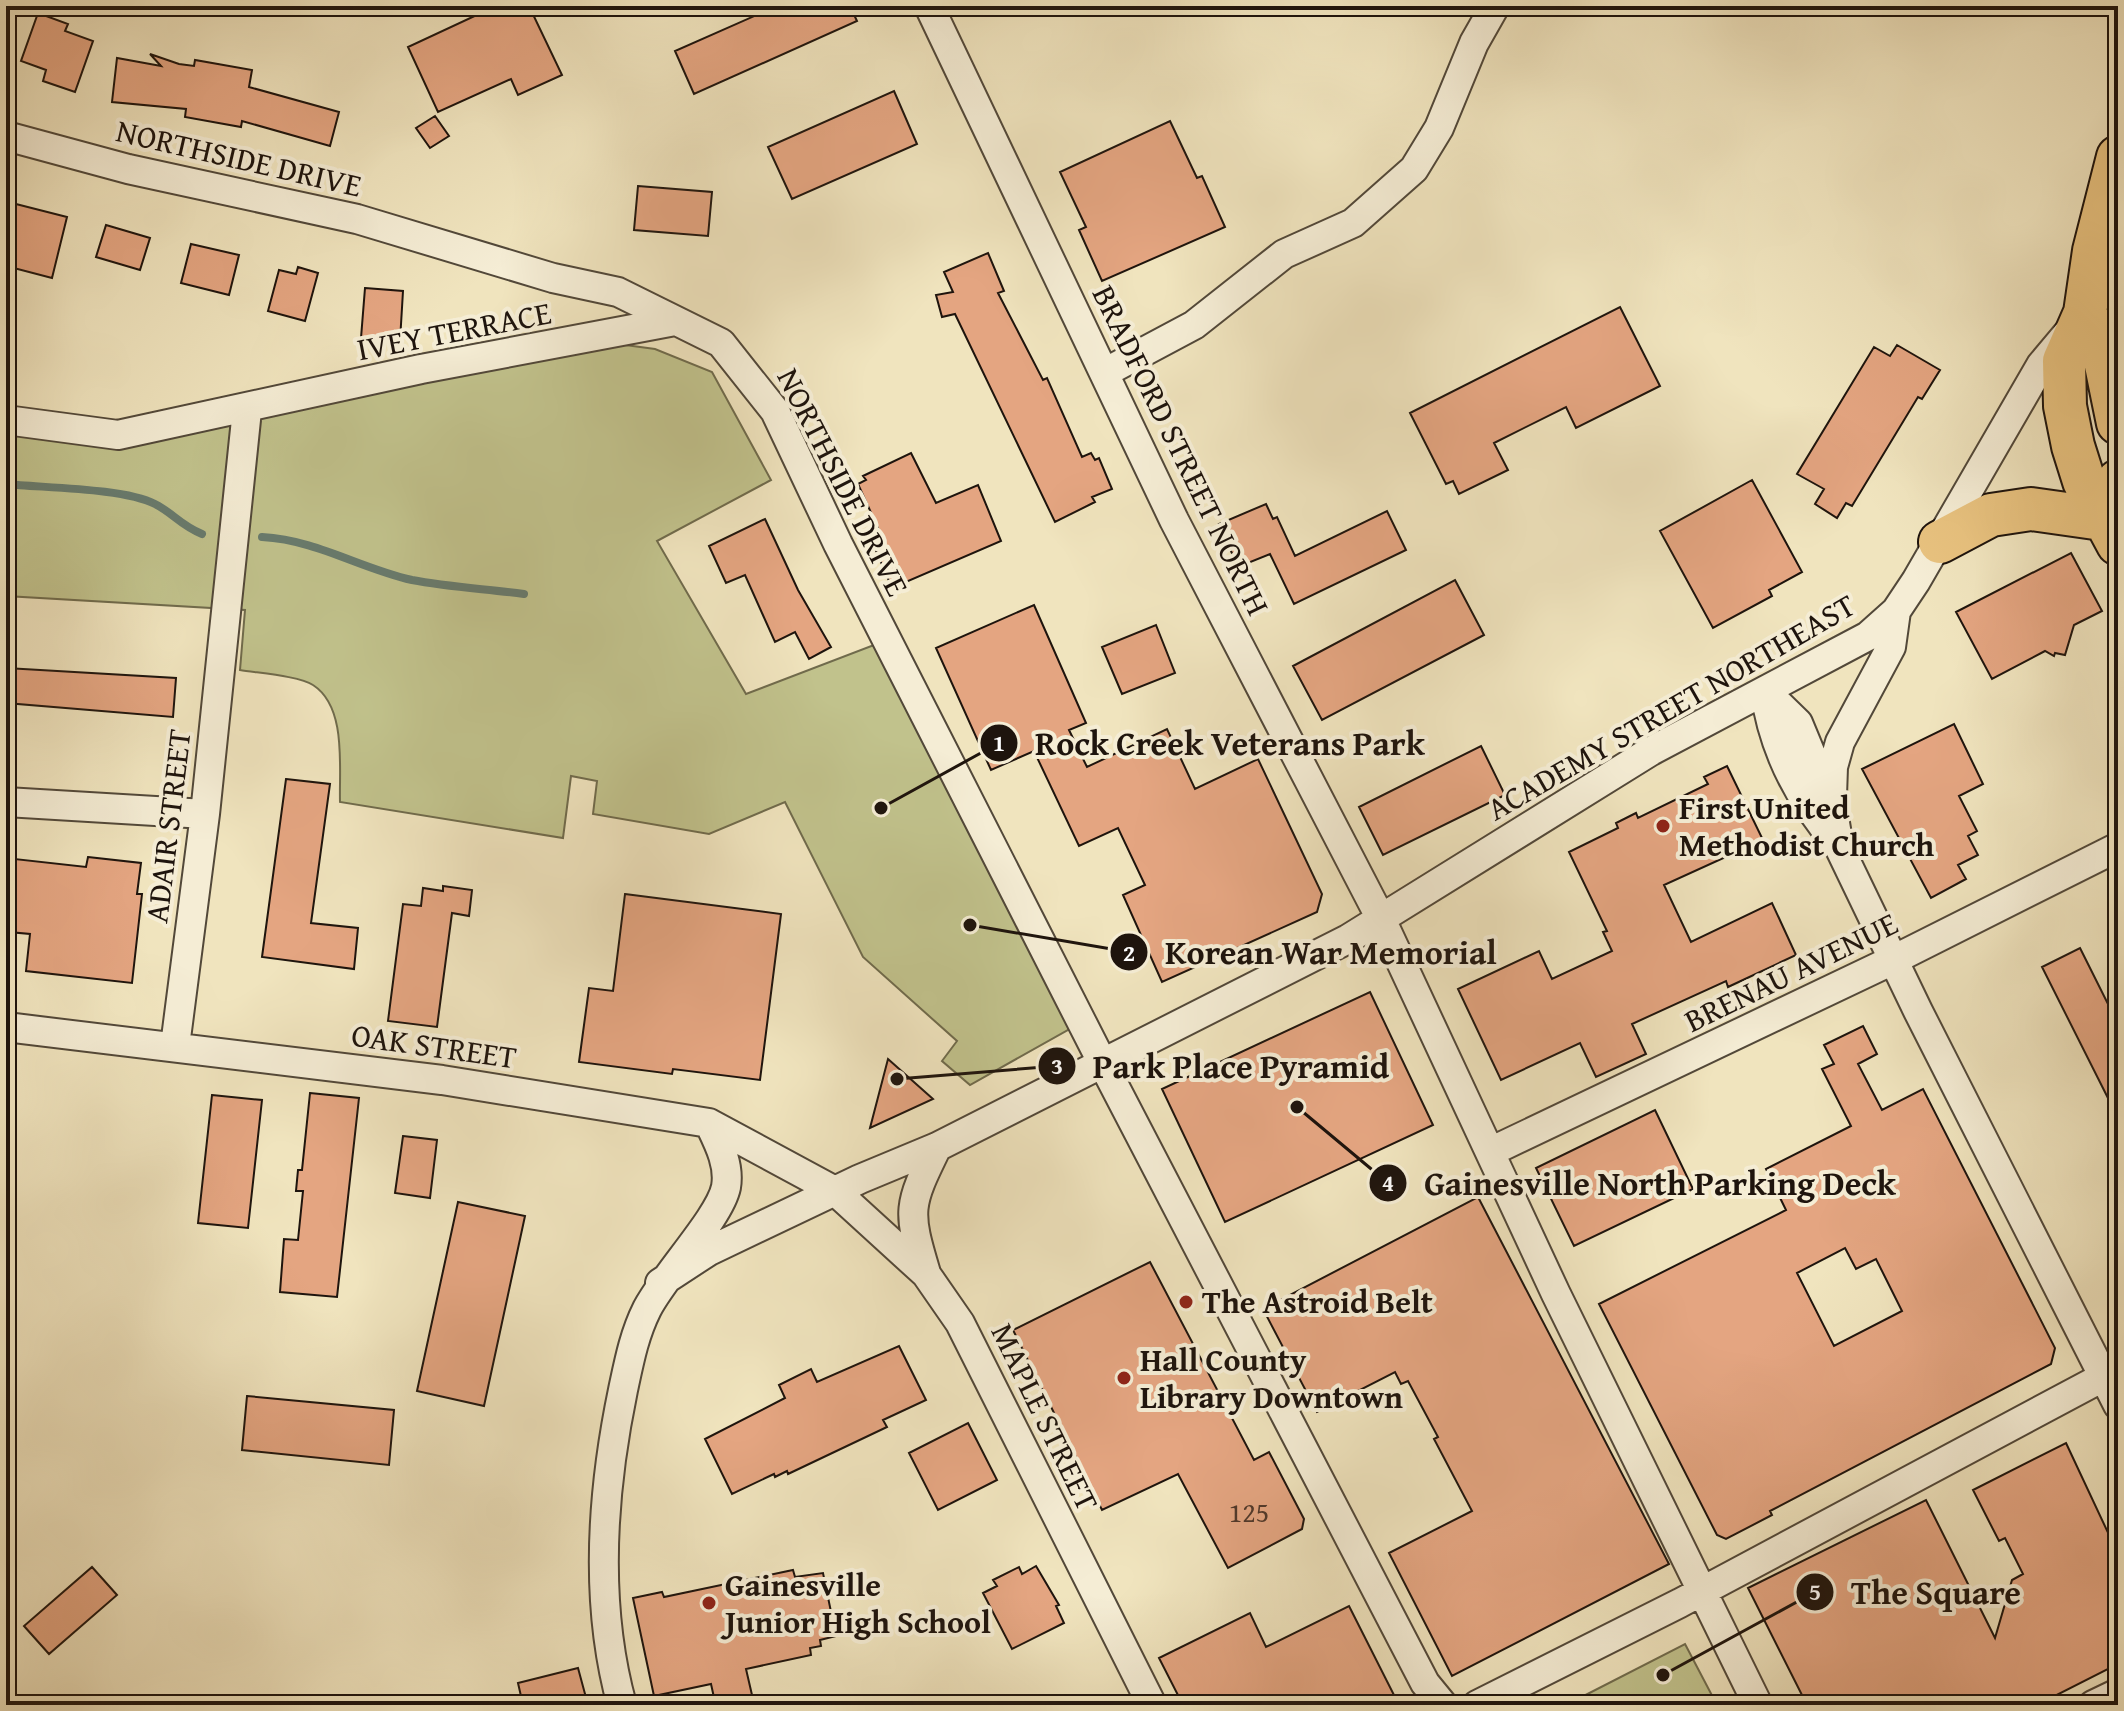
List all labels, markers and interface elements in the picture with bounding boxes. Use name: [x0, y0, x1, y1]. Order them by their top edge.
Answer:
street label: NORTHSIDE DRIVE: [112, 106, 366, 209]
street label: BRADFORD STREET NORTH: [1081, 277, 1282, 623]
street label: IVEY TERRACE: [353, 289, 555, 372]
street label: NORTHSIDE DRIVE: [766, 360, 921, 604]
street label: ACADEMY STREET NORTHEAST: [1478, 582, 1864, 832]
callout: Rock Creek Veterans Park: [979, 714, 1441, 772]
text: Rock Creek Veterans Park: [1035, 718, 1426, 767]
text: 1: [993, 725, 1005, 760]
street label: ADAIR STREET: [132, 726, 203, 926]
place label: First United Methodist Church: [1679, 784, 1934, 868]
marker: First United Methodist Church: [1654, 817, 1672, 835]
street label: BRENAU AVENUE: [1676, 900, 1905, 1044]
callout: Korean War Memorial: [1109, 923, 1512, 981]
text: Korean War Memorial: [1165, 927, 1497, 976]
text: 2: [1123, 935, 1135, 970]
street label: OAK STREET: [349, 1011, 520, 1080]
callout: Park Place Pyramid: [1037, 1037, 1405, 1095]
text: Park Place Pyramid: [1093, 1041, 1390, 1090]
text: 3: [1051, 1048, 1063, 1083]
callout: Gainesville North Parking Deck: [1368, 1154, 1912, 1212]
text: Gainesville North Parking Deck: [1424, 1158, 1897, 1207]
text: 4: [1382, 1165, 1394, 1200]
place label: The Astroid Belt: [1202, 1278, 1433, 1325]
marker: The Astroid Belt: [1177, 1293, 1195, 1311]
street label: MAPLE STREET: [980, 1315, 1111, 1519]
place label: Hall County Library Downtown: [1140, 1336, 1403, 1420]
marker: Hall County Library Downtown: [1115, 1369, 1133, 1387]
house number: 125: [1229, 1491, 1269, 1532]
place label: Gainesville Junior High School: [720, 1561, 991, 1645]
callout: The Square: [1795, 1563, 2037, 1621]
text: The Square: [1851, 1567, 2021, 1616]
text: 5: [1809, 1574, 1821, 1609]
marker: Gainesville Junior High School: [700, 1594, 718, 1612]

